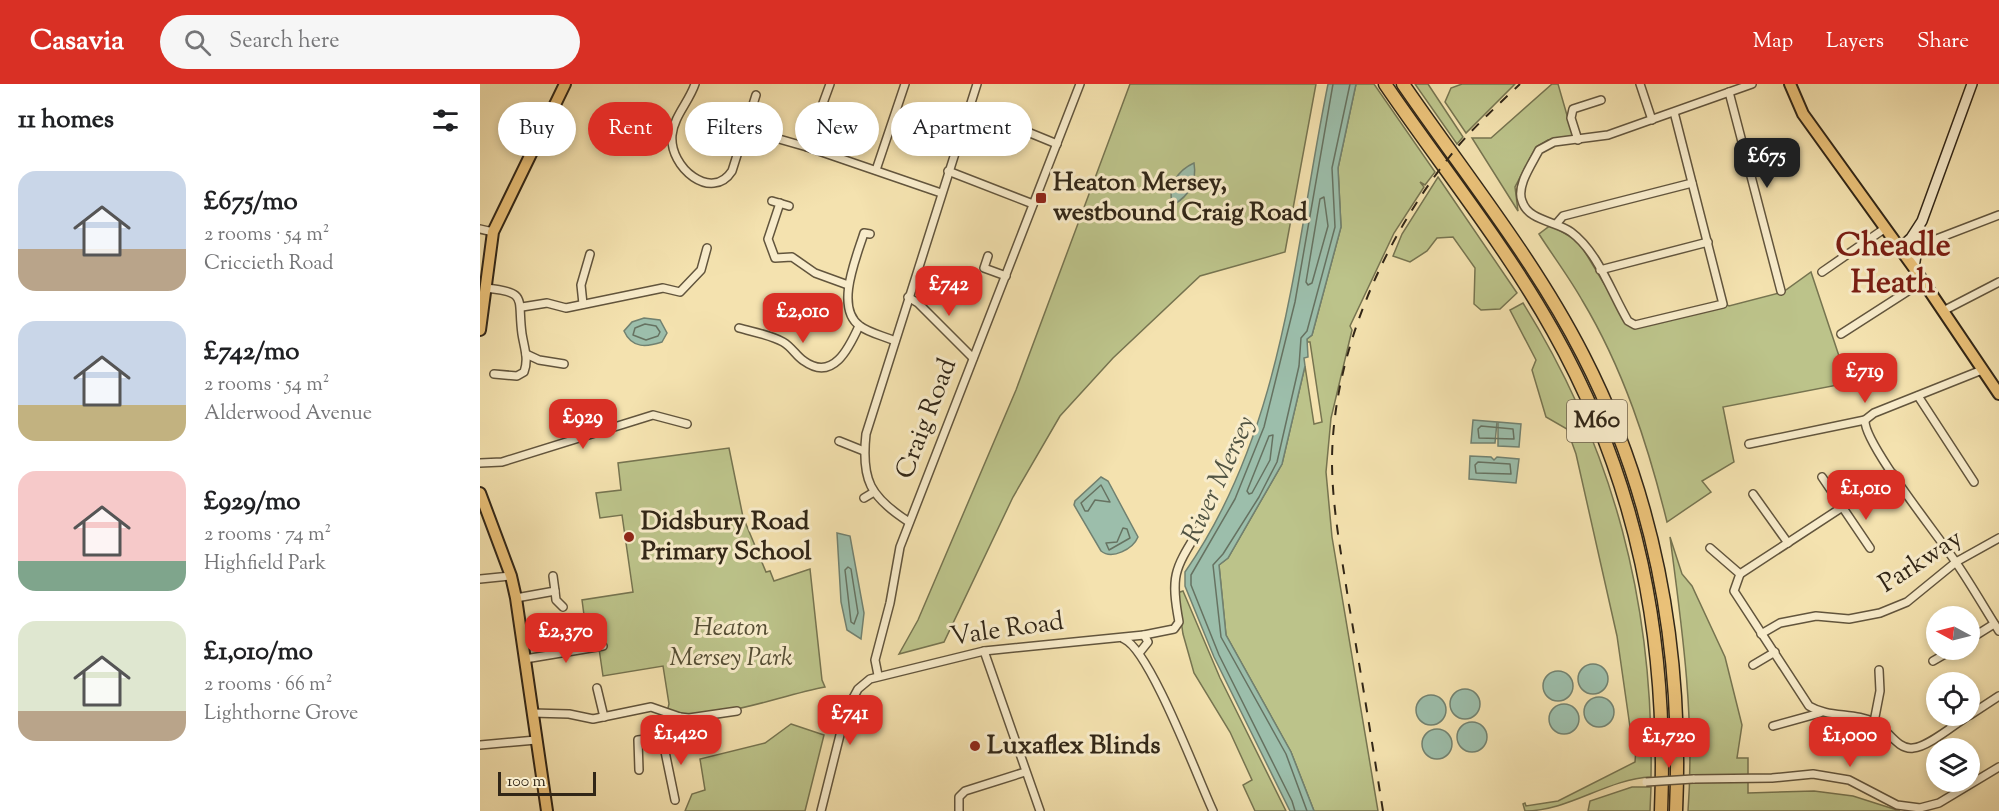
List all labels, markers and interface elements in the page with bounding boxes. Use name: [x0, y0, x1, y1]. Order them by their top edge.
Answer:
search box: [160, 15, 580, 69]
text: Casavia: [30, 22, 124, 62]
icon: search: [181, 26, 214, 59]
text: Search here: [229, 26, 339, 58]
text: Map: [1753, 27, 1793, 57]
text: Layers: [1826, 27, 1884, 57]
text: Share: [1917, 27, 1969, 57]
text: 11 homes: [18, 102, 114, 139]
chip: Buy: [498, 102, 576, 156]
chip: Rent: [588, 102, 673, 156]
chip: Filters: [685, 102, 783, 156]
chip: New: [795, 102, 879, 156]
chip: Apartment: [891, 102, 1032, 156]
icon: filters: [429, 104, 462, 137]
pin: £675: [1731, 138, 1803, 189]
text: £675: [1748, 143, 1786, 172]
place label: Heaton Mersey, westbound Craig Road: [1053, 165, 1308, 232]
text: £675/mo: [204, 184, 298, 221]
marker: Heaton Mersey, westbound Craig Road: [1034, 191, 1048, 205]
icon: home: [66, 195, 138, 267]
text: 2 rooms · 54 m²: [204, 221, 329, 250]
district label: Cheadle Heath: [1835, 224, 1951, 307]
text: Criccieth Road: [204, 250, 334, 279]
pin: £742: [913, 266, 985, 317]
text: £742: [929, 271, 969, 300]
pin: £2,010: [754, 293, 852, 344]
text: £2,010: [777, 298, 829, 327]
text: £742/mo: [204, 334, 300, 371]
icon: home: [66, 345, 138, 417]
street label: Craig Road: [887, 353, 967, 485]
pin: £719: [1829, 353, 1901, 404]
text: £719: [1846, 358, 1884, 387]
text: 2 rooms · 54 m²: [204, 371, 329, 400]
pin: £929: [547, 399, 619, 450]
text: Alderwood Avenue: [204, 400, 372, 429]
road number: M60: [1567, 400, 1627, 442]
text: £929: [563, 404, 603, 433]
water label: River Mersey: [1174, 410, 1266, 550]
pin: £1,010: [1817, 470, 1915, 521]
text: £1,010: [1841, 475, 1891, 504]
text: £929/mo: [204, 484, 300, 521]
icon: home: [66, 495, 138, 567]
place label: Didsbury Road Primary School: [641, 504, 812, 571]
text: 2 rooms · 74 m²: [204, 521, 331, 550]
street label: Parkway: [1872, 521, 1970, 603]
marker: Didsbury Road Primary School: [622, 530, 636, 544]
text: Highfield Park: [204, 550, 326, 579]
street label: Vale Road: [948, 604, 1067, 656]
north arrow: [1926, 606, 1980, 660]
map controls: [1926, 606, 1980, 792]
park label: Heaton Mersey Park: [669, 610, 793, 677]
pin: £2,370: [517, 613, 615, 664]
text: £2,370: [539, 618, 593, 647]
text: £1,010/mo: [204, 634, 313, 671]
icon: home: [66, 645, 138, 717]
text: 2 rooms · 66 m²: [204, 671, 332, 700]
button: locate: [1926, 672, 1980, 726]
pin: £741: [814, 695, 886, 746]
text: Lighthorne Grove: [204, 700, 358, 729]
text: £741: [832, 700, 868, 729]
pin: £1,420: [632, 715, 730, 766]
pin: £1,000: [1801, 717, 1899, 768]
pin: £1,720: [1620, 718, 1718, 769]
text: £1,420: [655, 720, 707, 749]
text: £1,000: [1823, 722, 1877, 751]
text: £1,720: [1643, 723, 1695, 752]
place label: Luxaflex Blinds: [987, 728, 1161, 765]
button: layers: [1926, 738, 1980, 792]
marker: Luxaflex Blinds: [968, 739, 982, 753]
scale bar: [498, 769, 596, 796]
text: 100 m: [507, 771, 546, 794]

